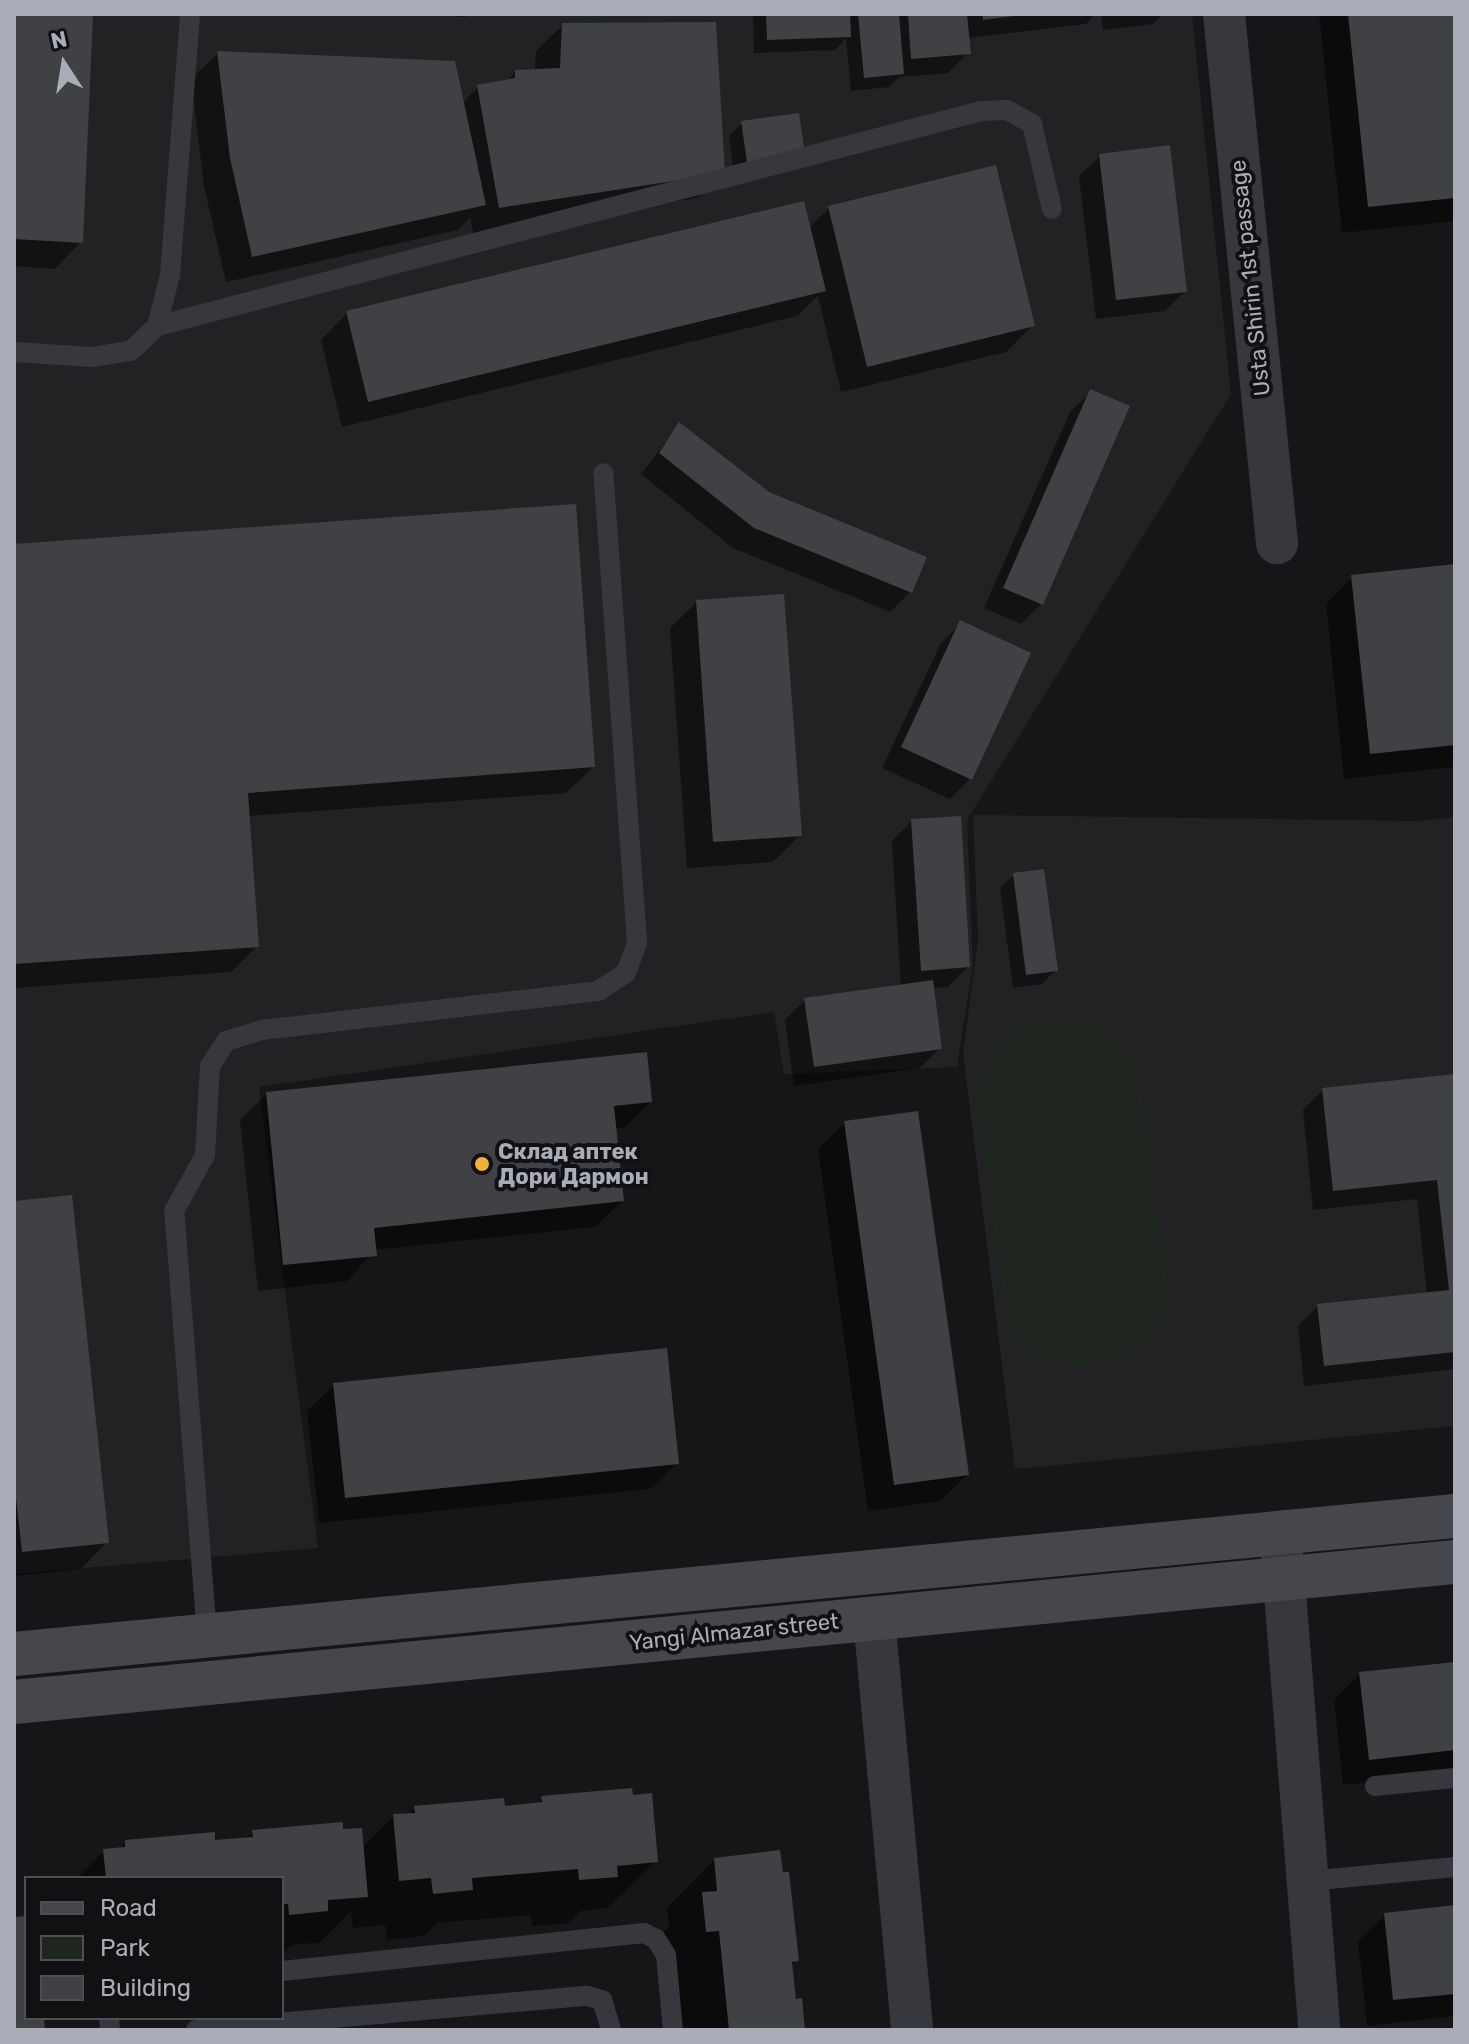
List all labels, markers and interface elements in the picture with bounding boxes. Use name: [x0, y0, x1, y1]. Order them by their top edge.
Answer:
north arrow: [24, 24, 104, 104]
text: N: [48, 25, 69, 55]
street label: Usta Shirin 1st passage: [1224, 159, 1276, 397]
place label: Склад аптек Дори Дармон: [498, 1138, 649, 1190]
marker: Склад аптек Дори Дармон: [473, 1155, 491, 1173]
street label: Yangi Almazar street: [628, 1608, 840, 1656]
legend: [24, 1876, 284, 2020]
text: Road: [100, 1894, 157, 1922]
text: Park: [100, 1934, 150, 1962]
text: Building: [100, 1974, 191, 2002]

